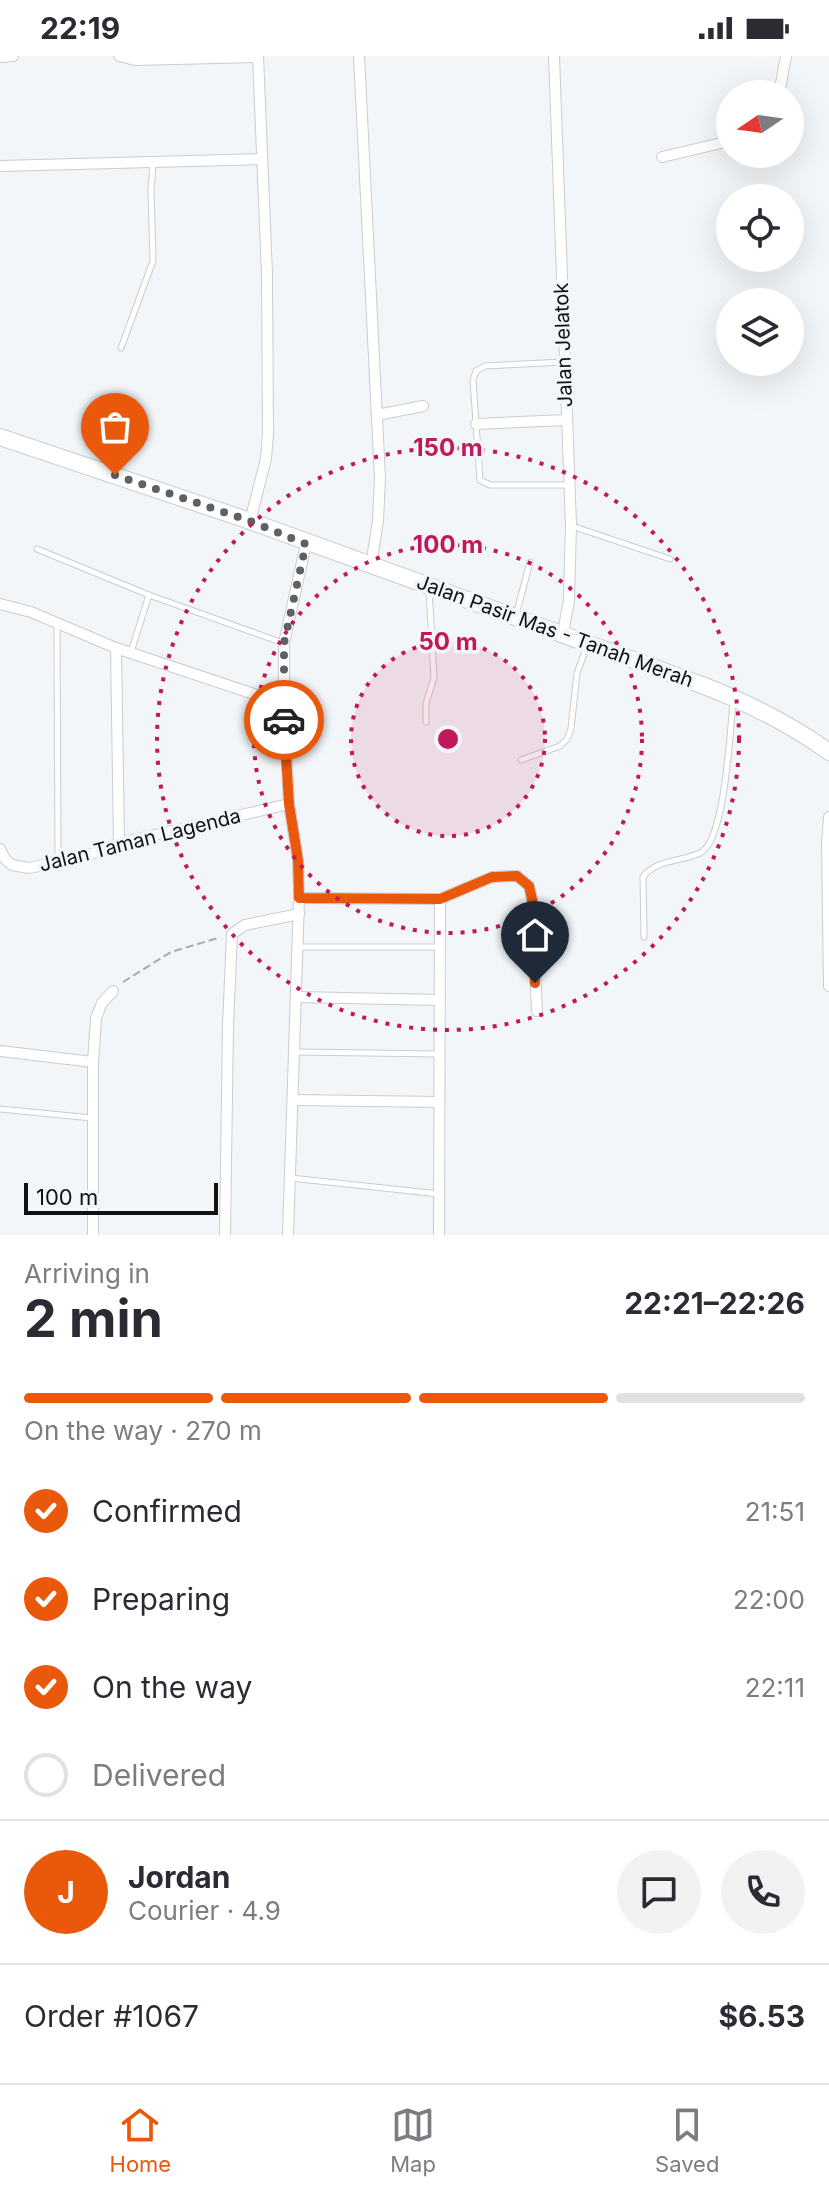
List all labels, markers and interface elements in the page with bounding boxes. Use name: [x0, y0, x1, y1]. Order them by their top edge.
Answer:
text: 22:19: [40, 10, 120, 46]
north arrow: [716, 80, 804, 168]
map controls: [716, 80, 804, 376]
button: locate: [716, 184, 804, 272]
street label: Jalan Jelatok: [549, 282, 577, 408]
button: layers: [716, 288, 804, 376]
pin: [81, 393, 149, 475]
icon: bag: [93, 405, 137, 449]
text: 150 m: [413, 433, 483, 462]
text: 100 m: [413, 530, 483, 559]
street label: Jalan Pasir Mas - Tanah Merah: [413, 570, 697, 692]
text: 50 m: [418, 627, 478, 656]
courier: [244, 680, 324, 760]
icon: car: [262, 698, 306, 742]
centre of rings: [434, 725, 462, 753]
street label: Jalan Taman Lagenda: [37, 803, 243, 877]
pin: [501, 901, 569, 983]
icon: home: [513, 913, 557, 957]
scale bar: [24, 1179, 218, 1215]
text: 100 m: [36, 1184, 98, 1210]
text: Arriving in: [24, 1258, 150, 1289]
text: 22:21–22:26: [624, 1285, 805, 1321]
text: 2 min: [24, 1287, 163, 1350]
text: On the way · 270 m: [24, 1415, 262, 1446]
icon: check: [24, 1489, 68, 1533]
text: Confirmed: [92, 1493, 242, 1529]
text: 21:51: [745, 1496, 805, 1527]
icon: check: [24, 1577, 68, 1621]
text: Preparing: [92, 1581, 230, 1617]
text: 22:00: [733, 1584, 805, 1615]
icon: check: [24, 1665, 68, 1709]
text: On the way: [92, 1669, 252, 1705]
text: 22:11: [745, 1672, 805, 1703]
text: Delivered: [92, 1757, 226, 1793]
button: chat: [617, 1850, 701, 1934]
button: phone: [721, 1850, 805, 1934]
text: Jordan: [128, 1859, 230, 1895]
text: J: [57, 1874, 75, 1910]
text: Courier · 4.9: [128, 1895, 281, 1926]
text: Order #1067: [24, 1998, 199, 2034]
text: $6.53: [718, 1998, 805, 2034]
tab: Home: [110, 2103, 171, 2177]
tab: Map: [390, 2103, 436, 2177]
tab: Saved: [655, 2103, 719, 2177]

